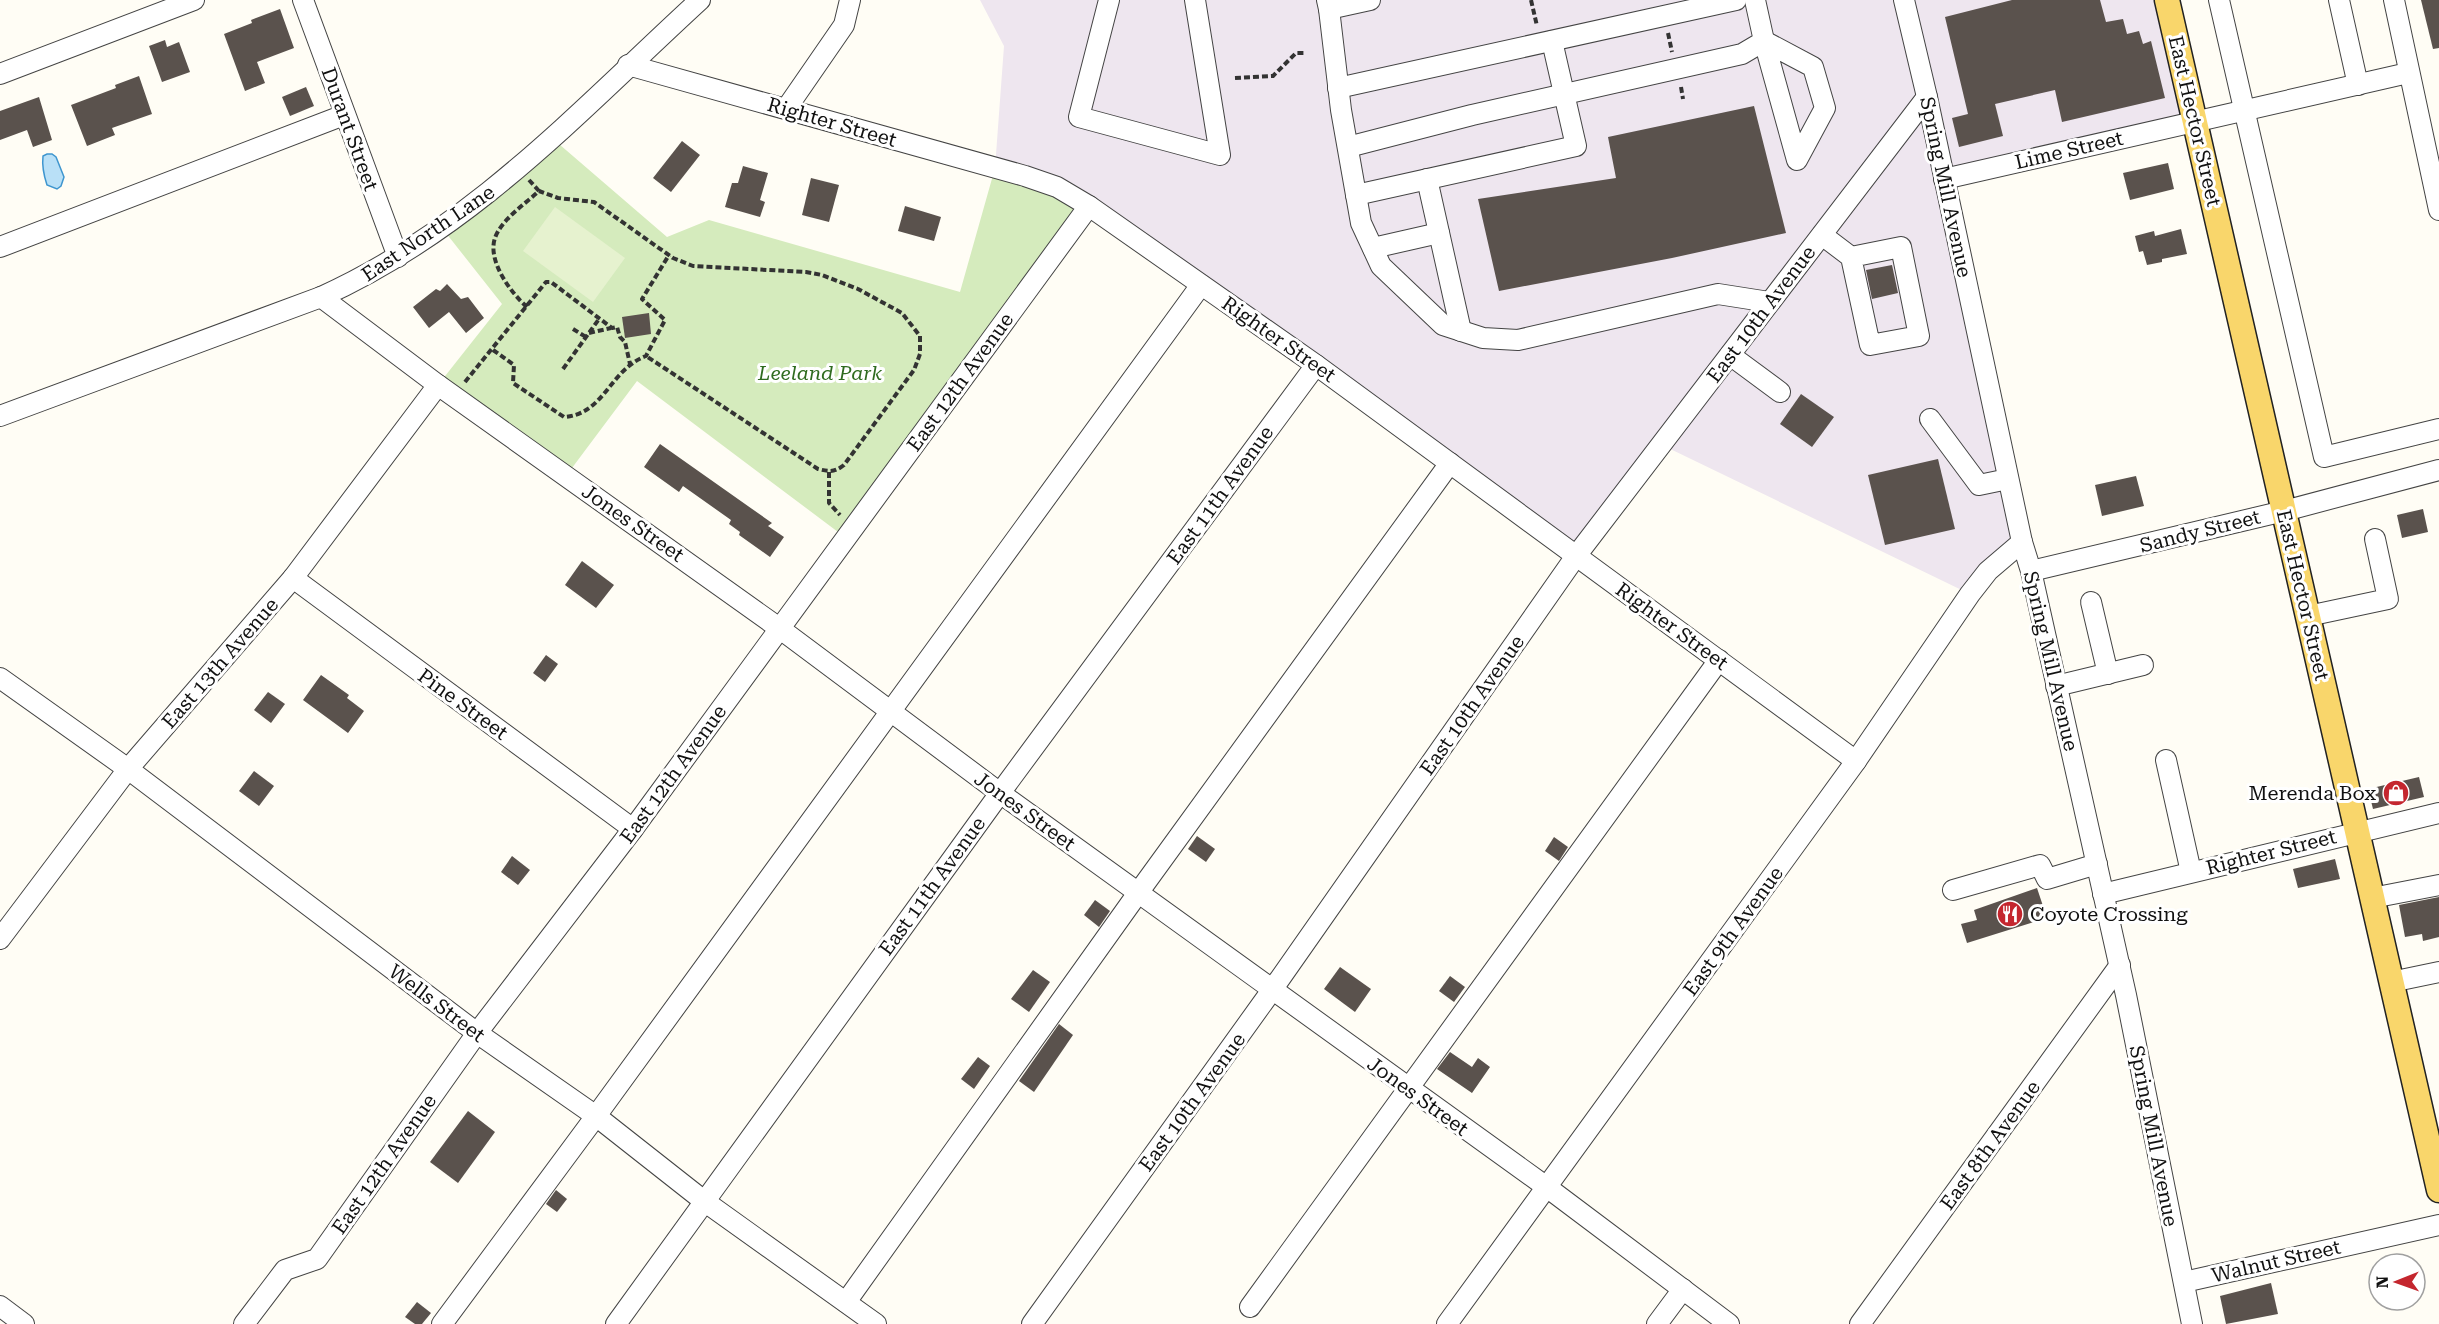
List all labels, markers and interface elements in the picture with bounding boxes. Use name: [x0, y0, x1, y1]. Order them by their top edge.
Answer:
street label: East Hector Street: [2164, 33, 2226, 209]
street label: Durant Street: [317, 64, 384, 194]
street label: Righter Street: [765, 92, 900, 152]
street label: Spring Mill Avenue: [1915, 95, 1977, 280]
street label: Lime Street: [2013, 126, 2126, 174]
street label: East North Lane: [357, 180, 499, 286]
street label: East 10th Avenue: [1702, 241, 1820, 387]
street label: Righter Street: [1217, 291, 1341, 387]
street label: East 12th Avenue: [902, 308, 1018, 456]
park label: Leeland Park: [757, 361, 882, 385]
street label: East 11th Avenue: [1162, 421, 1278, 569]
street label: Jones Street: [577, 479, 689, 567]
street label: Sandy Street: [2137, 504, 2263, 558]
street label: East Hector Street: [2272, 507, 2334, 683]
street label: Spring Mill Avenue: [2019, 569, 2083, 753]
street label: Righter Street: [1611, 577, 1733, 675]
street label: East 13th Avenue: [157, 593, 283, 733]
street label: East 10th Avenue: [1415, 630, 1529, 780]
street label: Pine Street: [413, 663, 513, 745]
street label: East 12th Avenue: [615, 700, 731, 848]
street label: Jones Street: [970, 766, 1081, 856]
shop icon: Merenda Box: [2381, 778, 2411, 808]
place label: Merenda Box: [2249, 781, 2376, 805]
street label: East 11th Avenue: [874, 812, 990, 960]
street label: Righter Street: [2203, 824, 2339, 880]
street label: East 9th Avenue: [1678, 862, 1788, 1000]
restaurant icon: Coyote Crossing: [1995, 899, 2025, 929]
place label: Coyote Crossing: [2030, 902, 2188, 926]
street label: Wells Street: [384, 959, 490, 1047]
street label: East 10th Avenue: [1134, 1028, 1250, 1176]
street label: Spring Mill Avenue: [2125, 1043, 2183, 1229]
street label: Jones Street: [1363, 1051, 1474, 1141]
street label: East 8th Avenue: [1935, 1076, 2045, 1214]
street label: East 12th Avenue: [327, 1089, 441, 1239]
street label: Walnut Street: [2209, 1234, 2343, 1287]
north arrow: [2367, 1252, 2427, 1312]
text: N: [2373, 1276, 2392, 1289]

